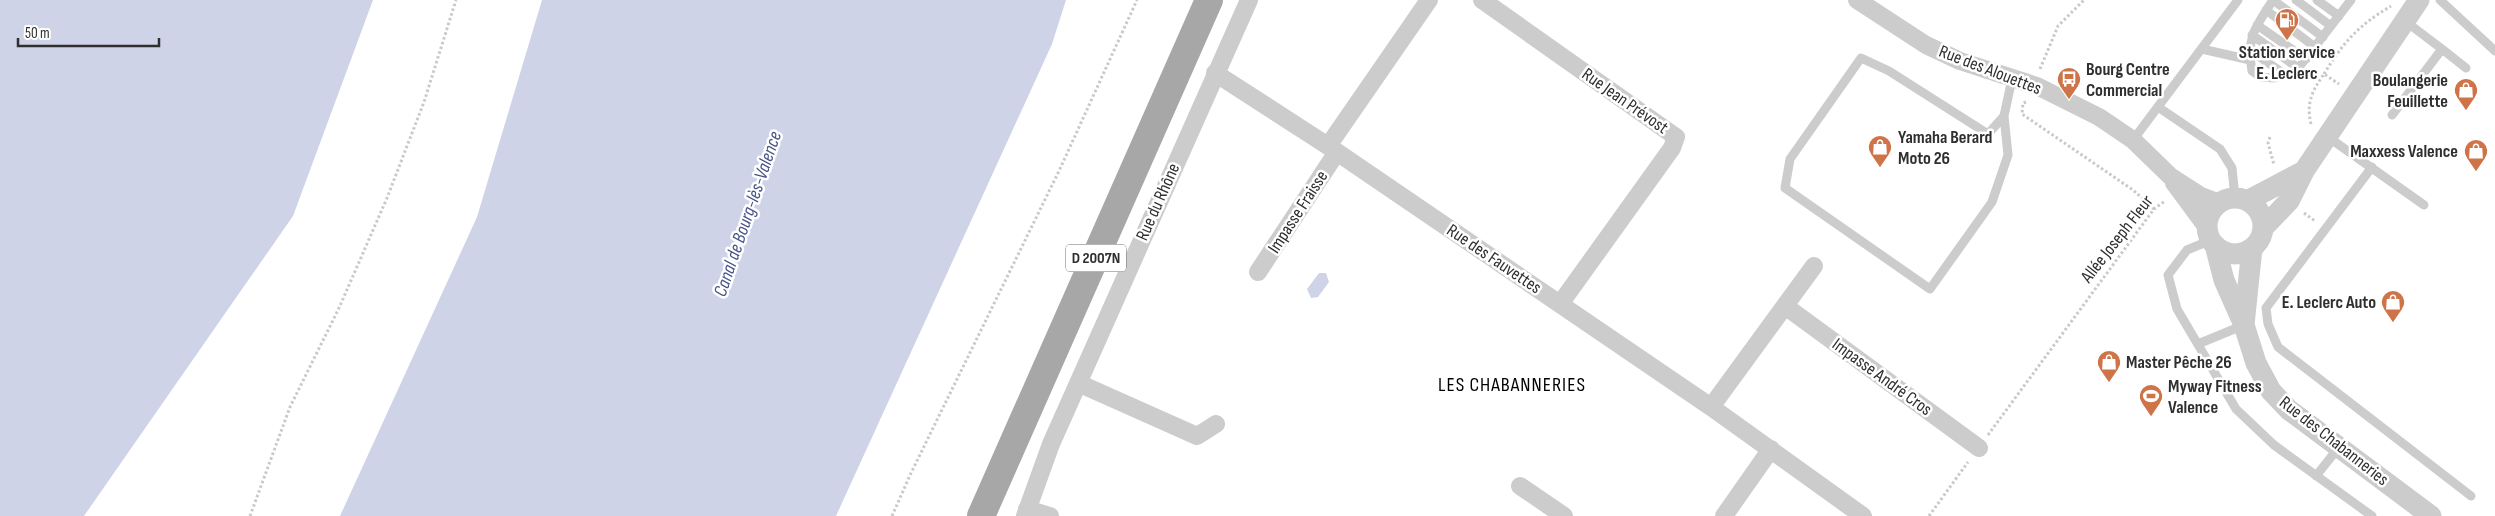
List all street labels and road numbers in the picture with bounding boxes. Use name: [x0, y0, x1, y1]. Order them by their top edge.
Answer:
street label: Rue des Alouettes: [1936, 41, 2044, 99]
street label: Rue Jean Prévost: [1578, 64, 1672, 139]
street label: Rue du Rhône: [1132, 160, 1184, 244]
street label: Impasse Fraisse: [1264, 167, 1332, 257]
street label: Allée Joseph Fleur: [2076, 191, 2158, 288]
street label: Rue des Fauvettes: [1443, 220, 1545, 298]
road number: D 2007N: [1066, 244, 1126, 272]
street label: Impasse André Cros: [1828, 334, 1936, 420]
street label: Rue des Chabanneries: [2275, 392, 2393, 490]

